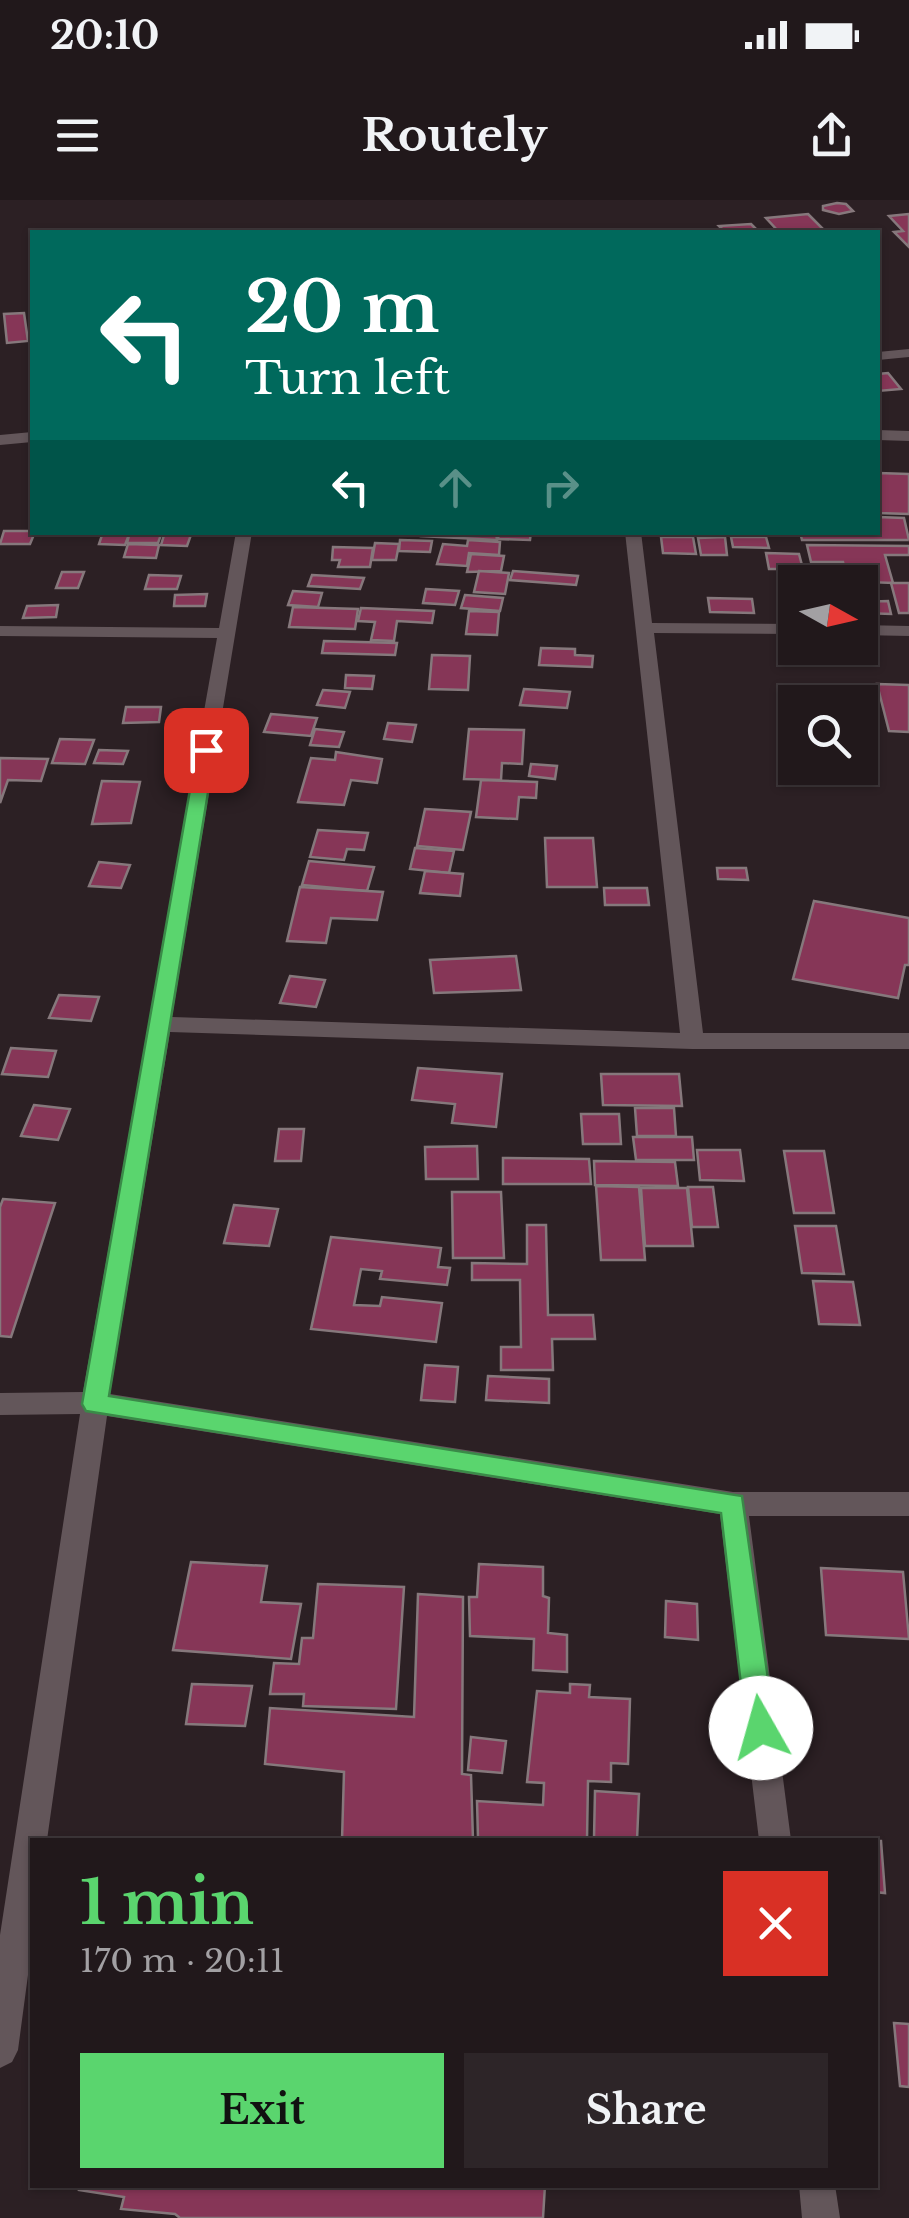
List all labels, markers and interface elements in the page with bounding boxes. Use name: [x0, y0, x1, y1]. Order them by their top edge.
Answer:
text: 20:10: [50, 12, 159, 59]
text: Routely: [362, 107, 547, 163]
icon: menu: [50, 108, 105, 163]
icon: share: [804, 108, 859, 163]
text: 20 m: [245, 264, 439, 351]
icon: left: [80, 270, 210, 400]
text: Turn left: [245, 350, 450, 406]
icon: left: [323, 460, 378, 515]
icon: ahead: [428, 460, 483, 515]
icon: right: [533, 460, 588, 515]
north arrow: [778, 565, 878, 665]
map controls: [778, 565, 878, 785]
button: search: [778, 685, 878, 785]
pin: [164, 708, 249, 793]
icon: arrive: [179, 723, 234, 778]
position arrow: [709, 1676, 813, 1780]
text: 1 min: [80, 1866, 254, 1940]
button: close: [723, 1871, 828, 1976]
text: 170 m · 20:11: [80, 1941, 284, 1981]
button: Exit: [80, 2053, 444, 2168]
button: Share: [464, 2053, 828, 2168]

